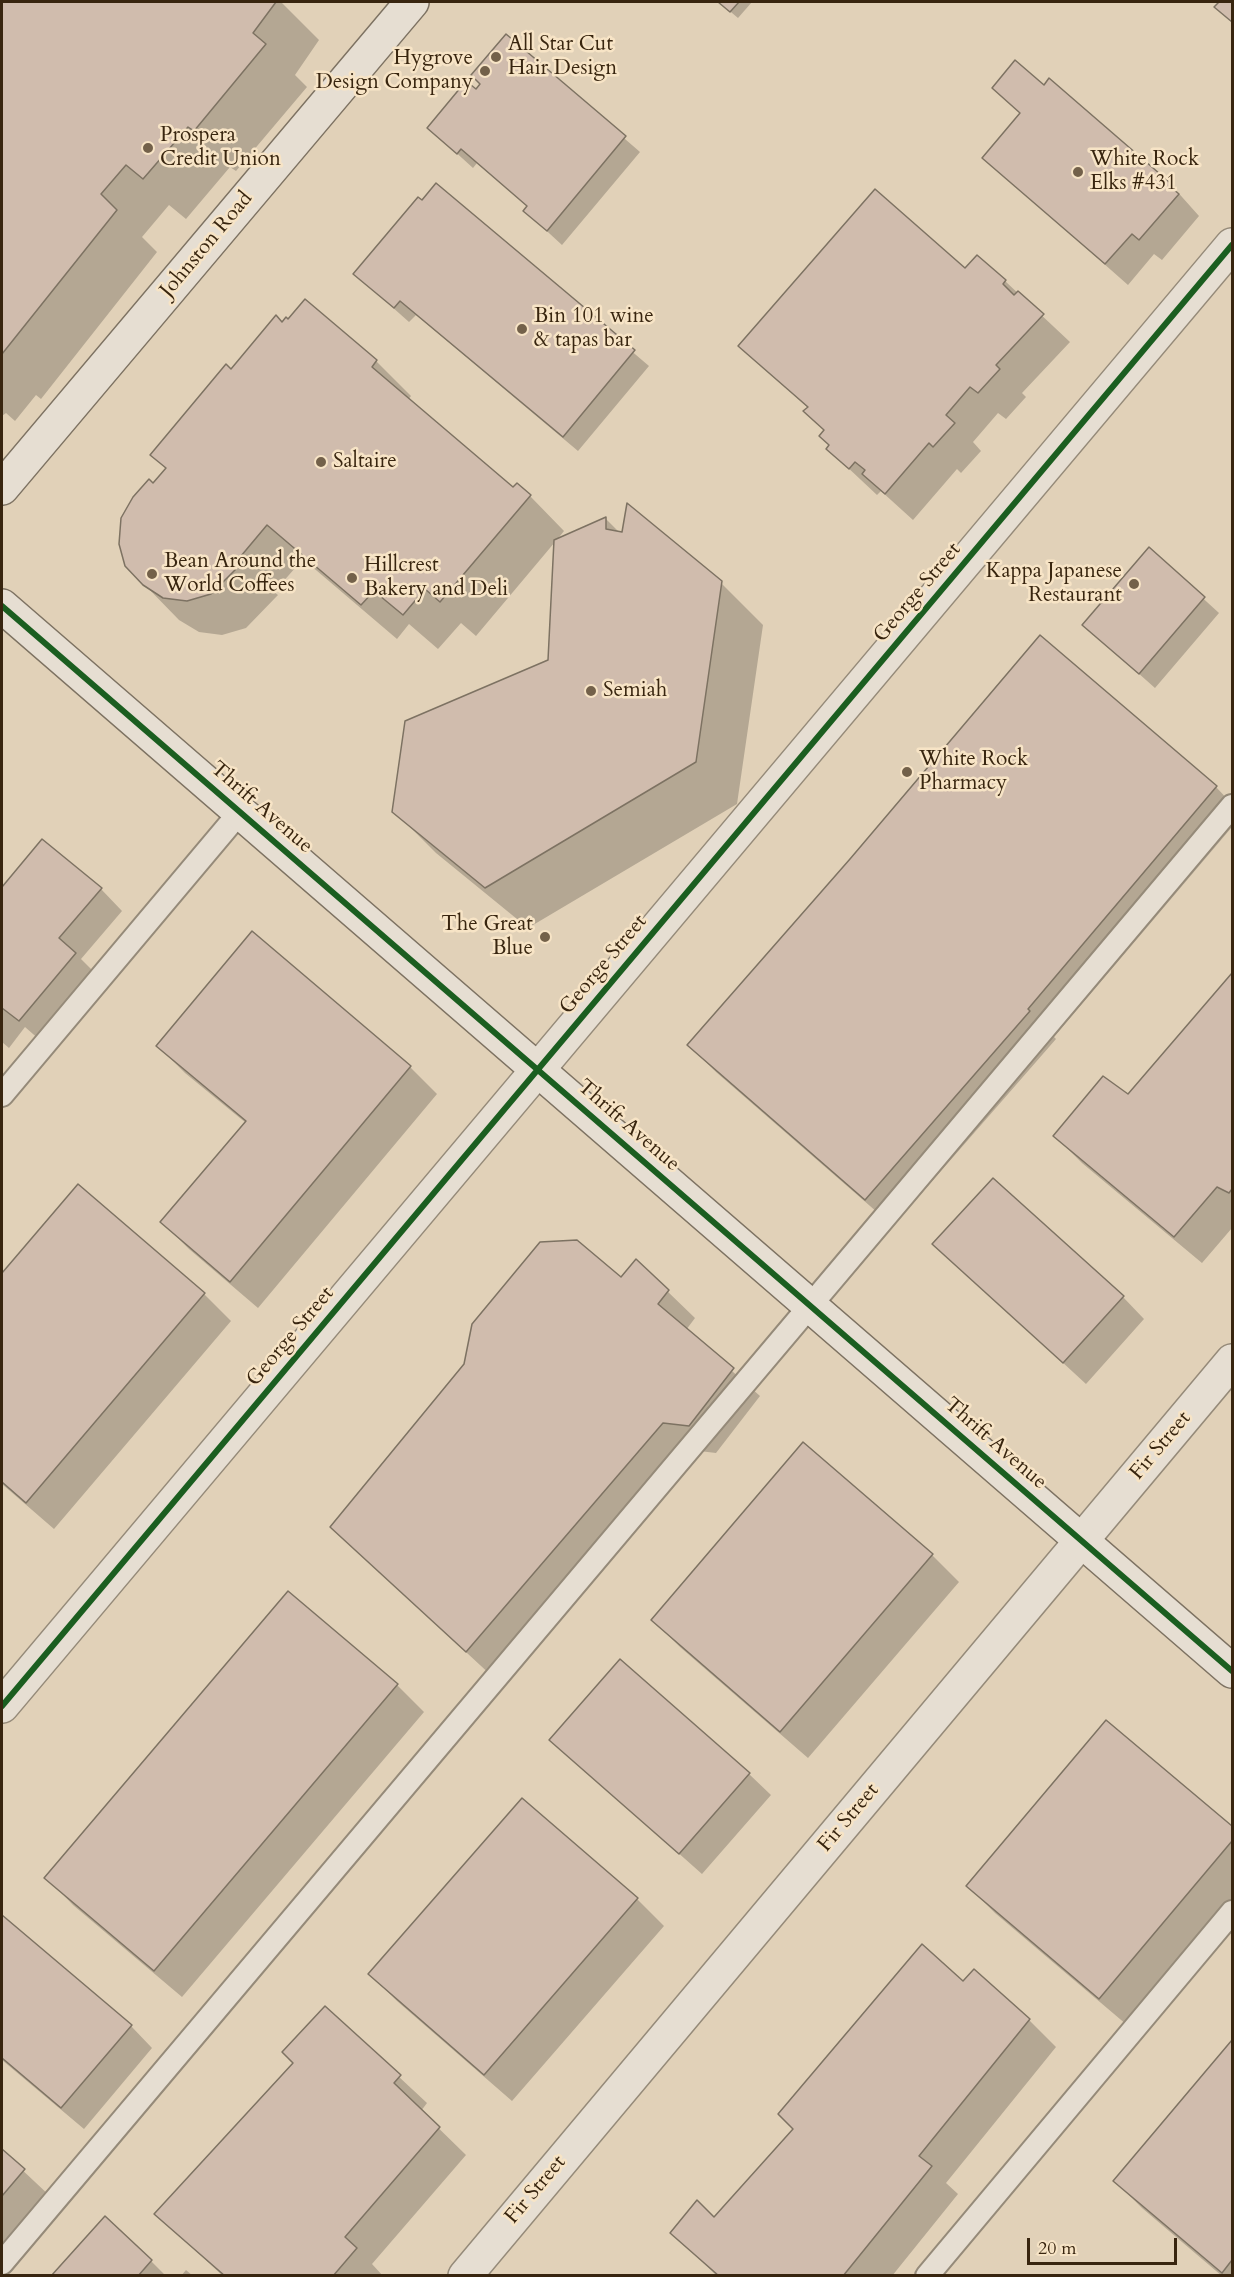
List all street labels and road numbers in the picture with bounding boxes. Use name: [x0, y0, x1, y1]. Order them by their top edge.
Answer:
street label: Johnston Road: [155, 187, 259, 303]
street label: George Street: [869, 538, 967, 648]
street label: Thrift Avenue: [205, 757, 317, 859]
street label: George Street: [555, 910, 653, 1020]
street label: Thrift Avenue: [572, 1075, 684, 1177]
street label: George Street: [242, 1282, 340, 1392]
street label: Thrift Avenue: [939, 1393, 1051, 1495]
street label: Fir Street: [1125, 1407, 1197, 1485]
street label: Fir Street: [813, 1779, 885, 1857]
street label: Fir Street: [500, 2151, 572, 2229]

